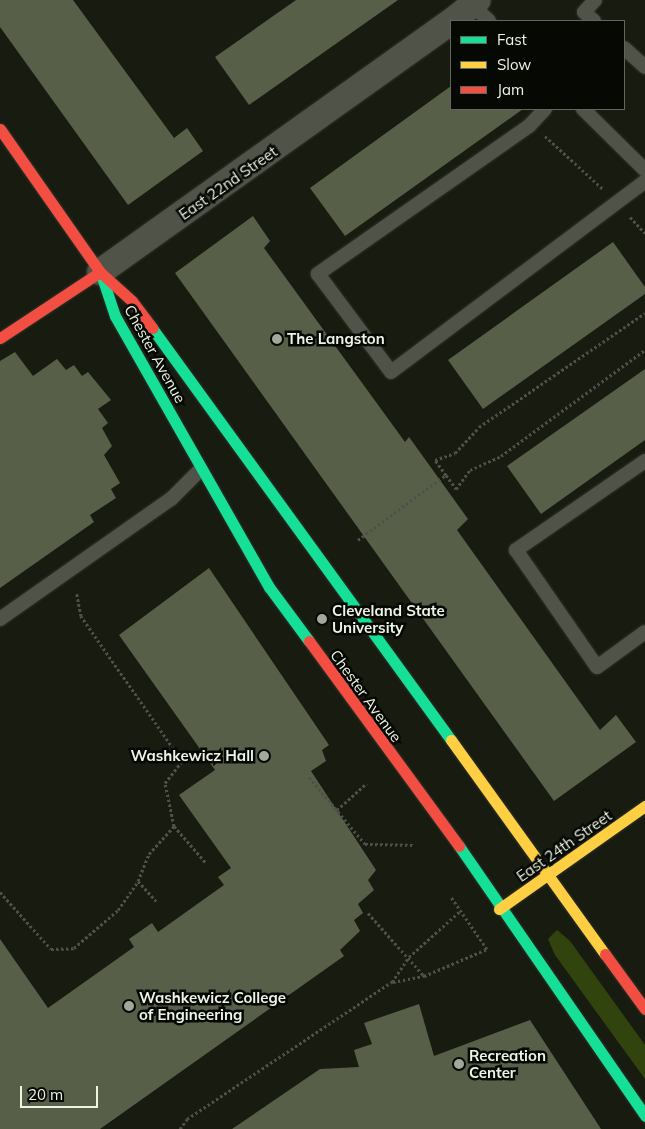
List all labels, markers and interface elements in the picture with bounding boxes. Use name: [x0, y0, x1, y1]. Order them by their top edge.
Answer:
legend: [450, 20, 625, 110]
text: Fast: [497, 30, 527, 49]
text: Slow: [497, 55, 531, 74]
text: Jam: [497, 80, 524, 99]
street label: East 22nd Street: [176, 143, 280, 223]
street label: Chester Avenue: [121, 302, 189, 406]
place label: The Langston: [287, 330, 385, 348]
marker: The Langston: [271, 333, 283, 345]
place label: Cleveland State University: [332, 601, 445, 636]
marker: Cleveland State University: [316, 613, 328, 625]
street label: Chester Avenue: [327, 646, 405, 746]
place label: Washkewicz Hall: [131, 747, 254, 765]
marker: Washkewicz Hall: [258, 750, 270, 762]
street label: East 24th Street: [513, 807, 615, 885]
place label: Washkewicz College of Engineering: [139, 988, 286, 1023]
marker: Washkewicz College of Engineering: [123, 1000, 135, 1012]
place label: Recreation Center: [469, 1046, 546, 1081]
marker: Recreation Center: [453, 1058, 465, 1070]
scale bar: [22, 1076, 100, 1108]
text: 20 m: [28, 1085, 63, 1104]

